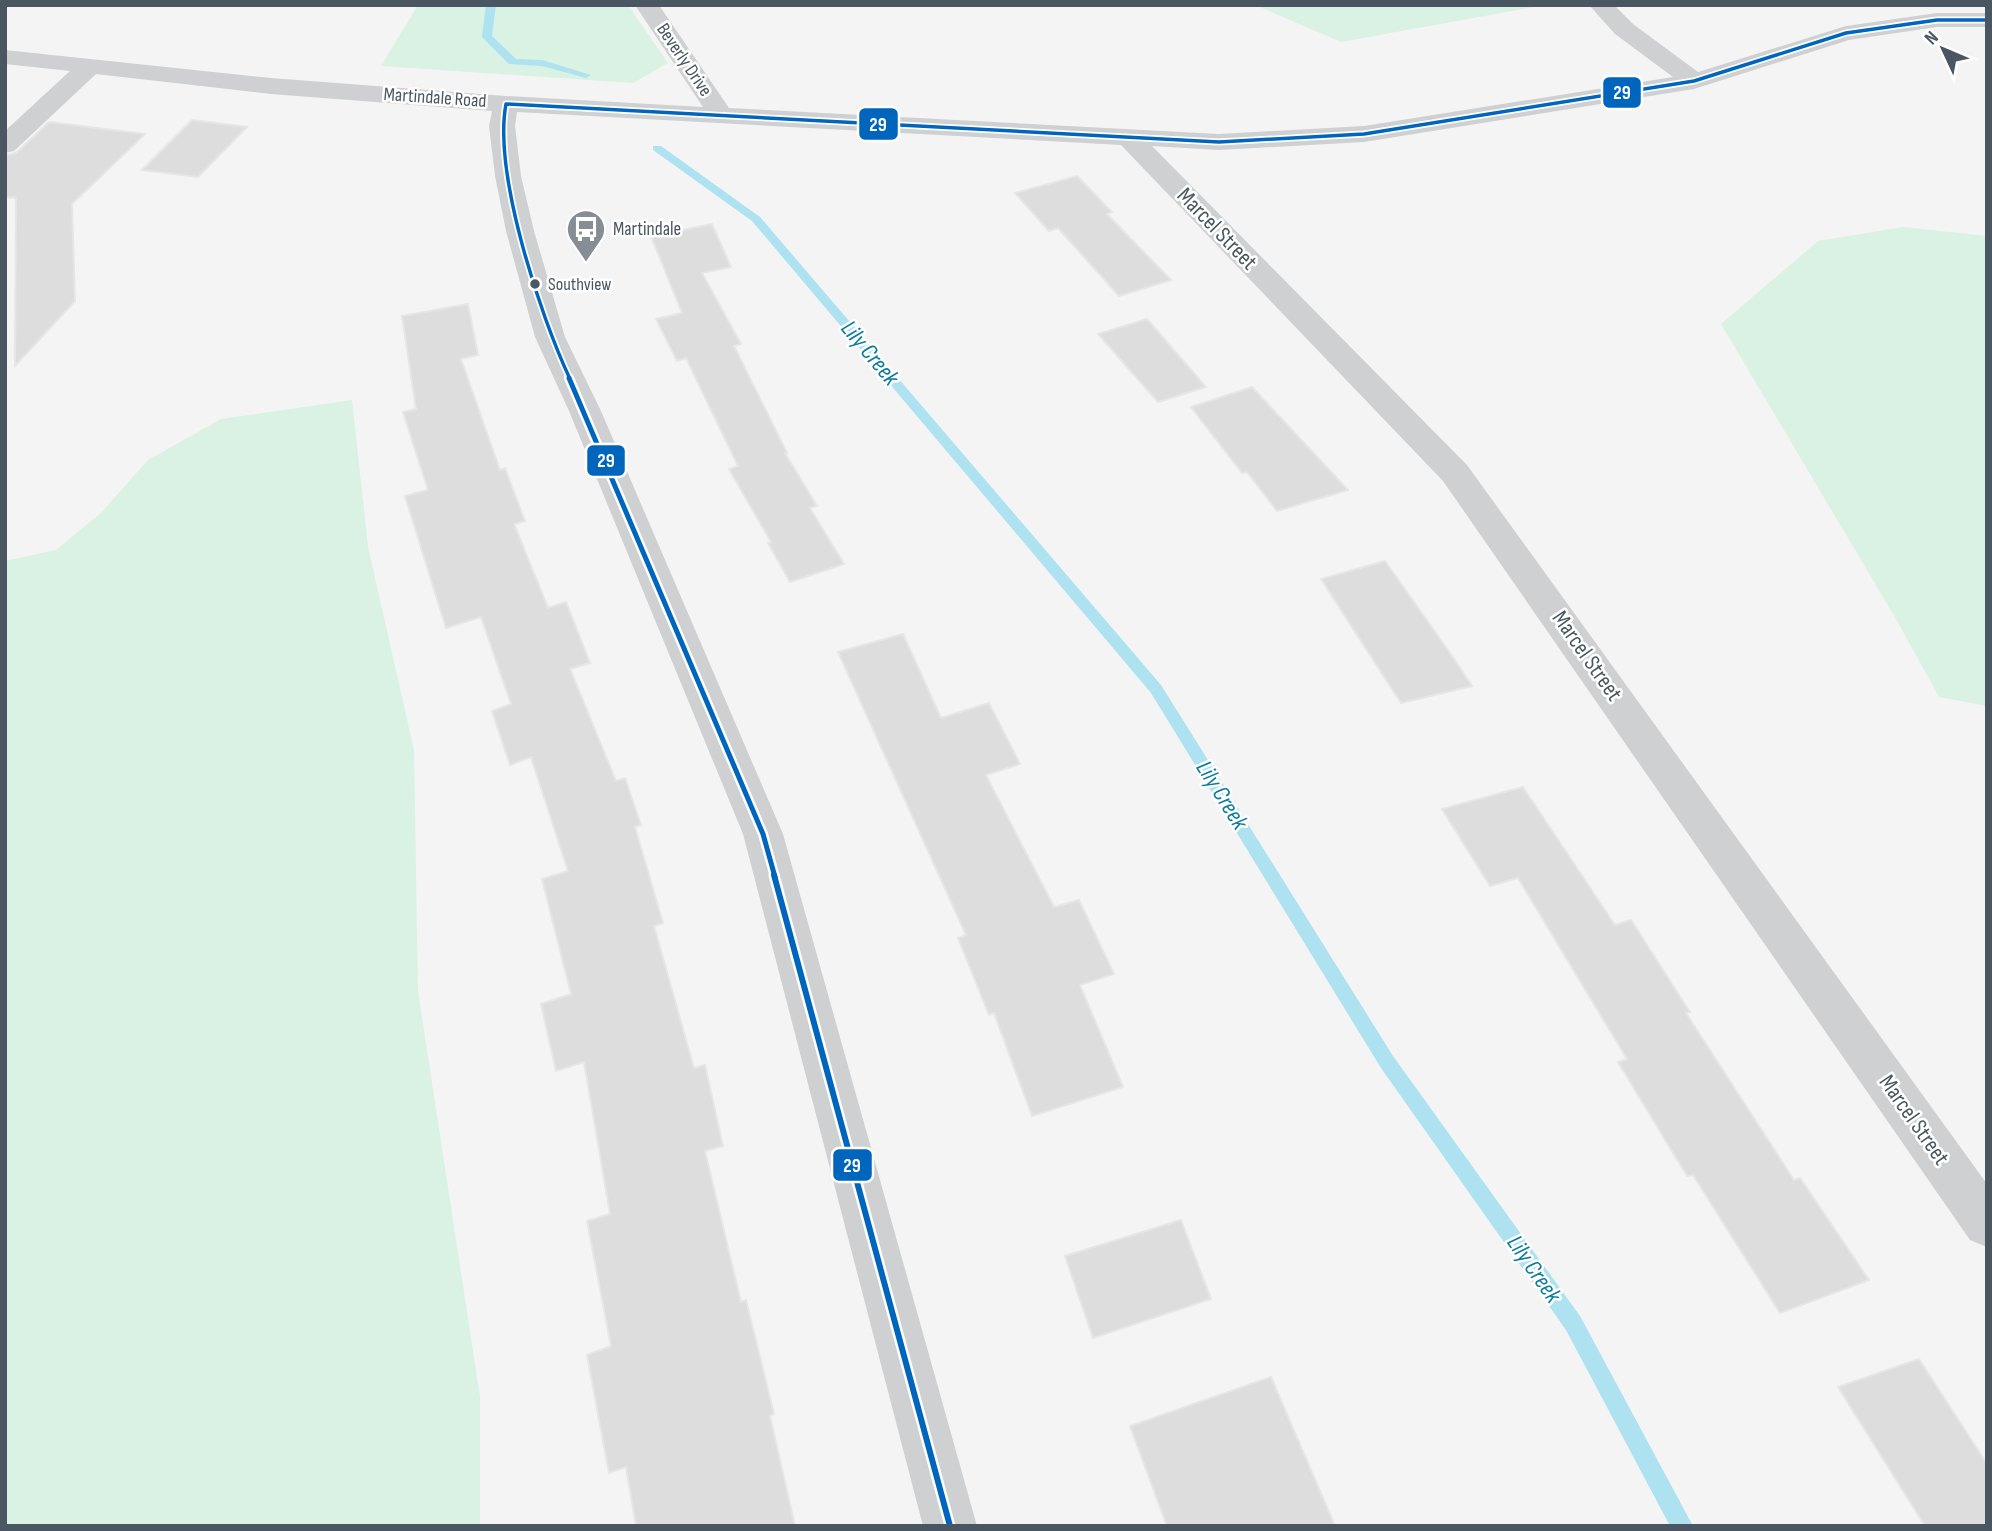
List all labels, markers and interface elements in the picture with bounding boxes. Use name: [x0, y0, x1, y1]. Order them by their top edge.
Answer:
north arrow: [1908, 14, 1978, 84]
street label: Beverly Drive: [651, 19, 717, 101]
text: N: [1920, 27, 1944, 50]
line badge: 29: [1602, 76, 1642, 109]
text: 29: [1613, 82, 1631, 105]
street label: Martindale Road: [383, 83, 487, 113]
line badge: 29: [858, 107, 899, 141]
text: 29: [869, 114, 887, 137]
street label: Marcel Street: [1171, 182, 1263, 276]
bus stop icon: Martindale: [565, 208, 607, 263]
place label: Martindale: [613, 218, 681, 241]
place label: Southview: [548, 274, 611, 295]
marker: Southview: [528, 277, 542, 291]
water label: Lily Creek: [835, 315, 906, 392]
line badge: 29: [586, 444, 626, 477]
text: 29: [597, 450, 615, 473]
street label: Marcel Street: [1546, 606, 1628, 706]
water label: Lily Creek: [1190, 755, 1255, 836]
street label: Marcel Street: [1873, 1070, 1955, 1170]
line badge: 29: [832, 1148, 873, 1182]
text: 29: [843, 1155, 861, 1178]
water label: Lily Creek: [1500, 1230, 1568, 1309]

